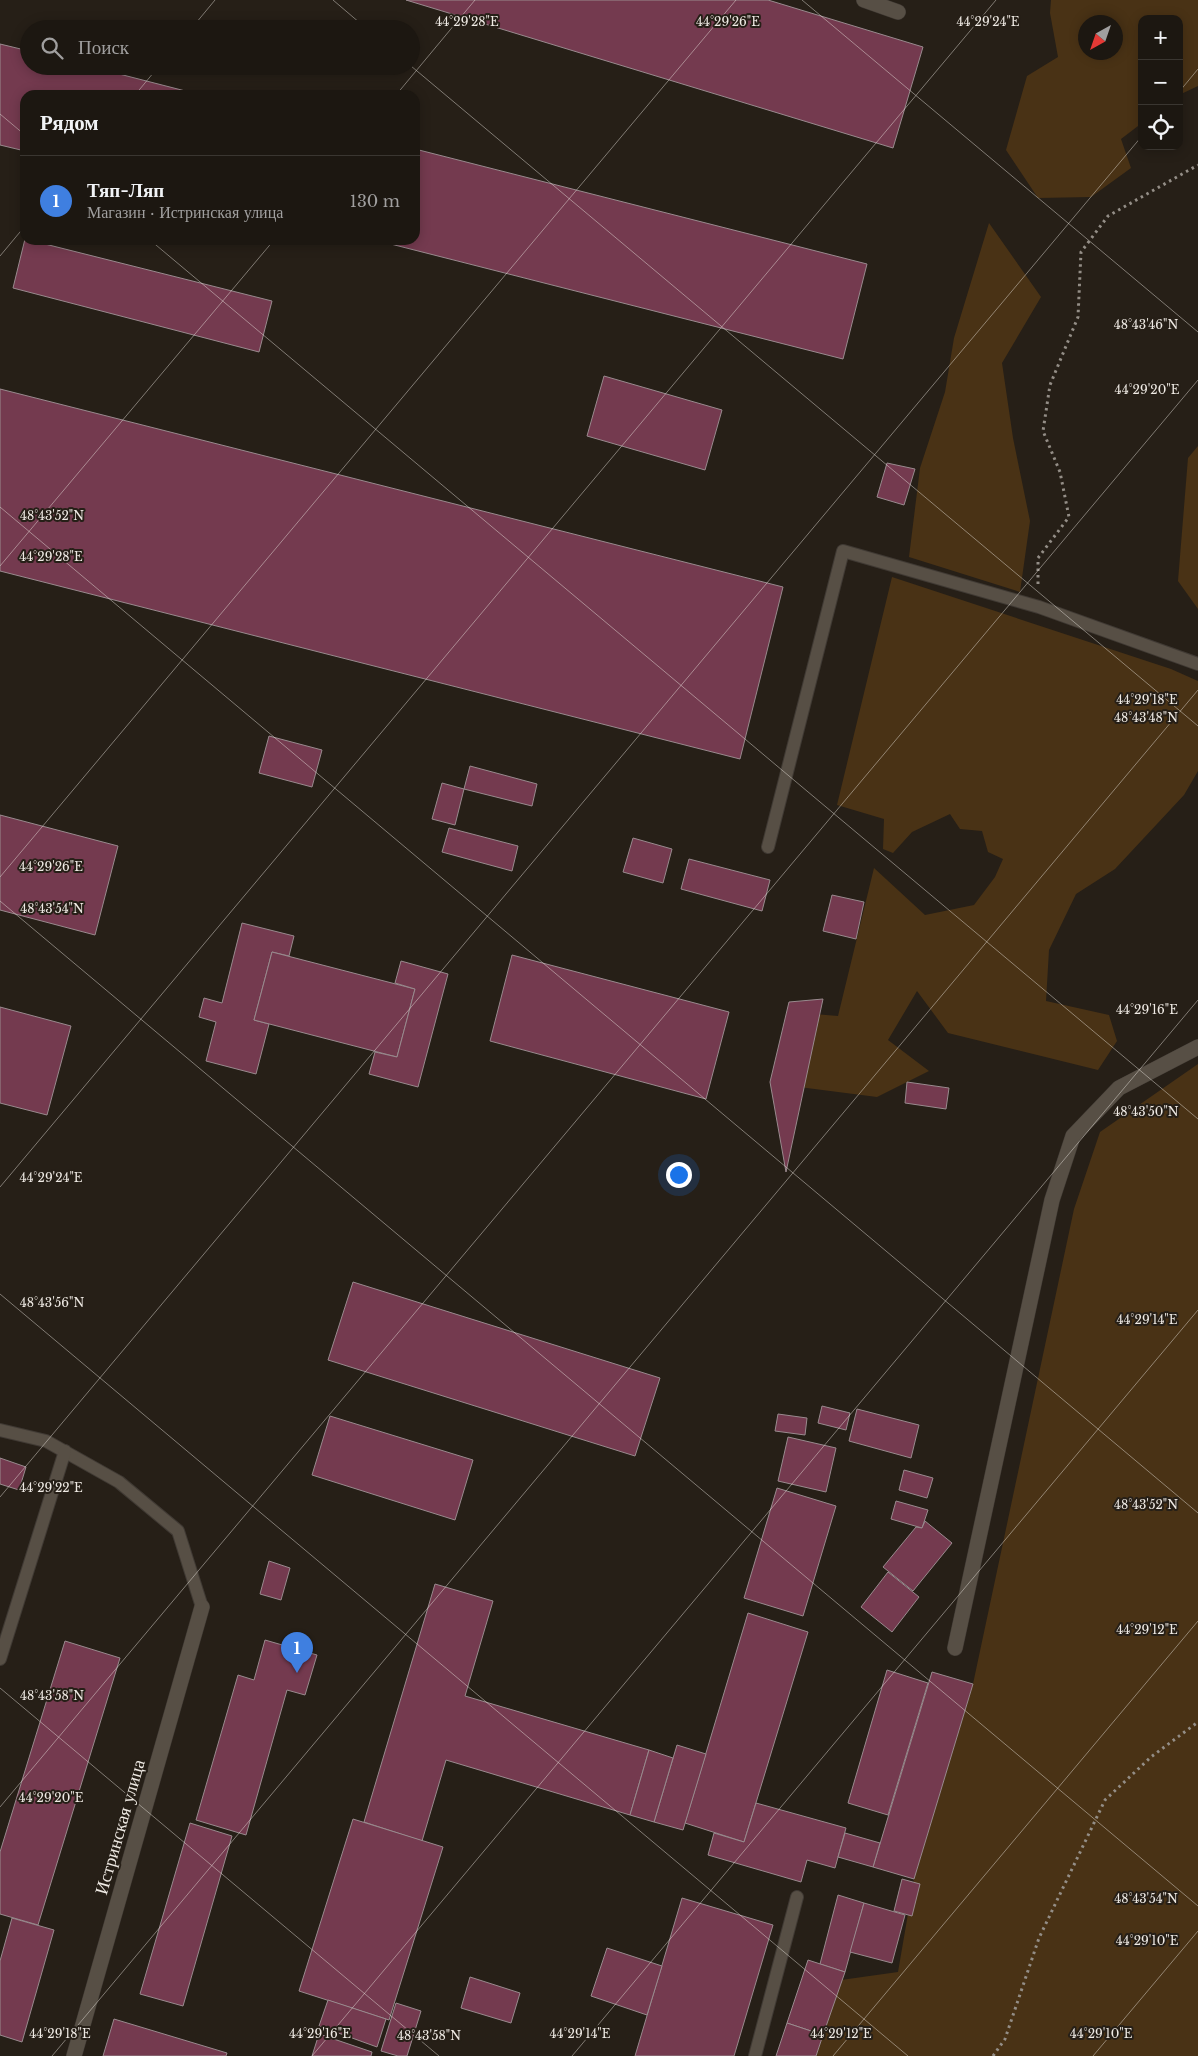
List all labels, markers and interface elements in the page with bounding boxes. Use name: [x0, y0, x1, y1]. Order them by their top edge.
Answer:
text: 44°29'28"E: [435, 14, 499, 29]
text: 44°29'26"E: [696, 14, 760, 29]
text: 44°29'24"E: [956, 14, 1020, 29]
north arrow: [1078, 15, 1123, 60]
map controls: [1138, 15, 1183, 150]
button: +: [1138, 15, 1183, 60]
search box: [20, 20, 420, 75]
icon: search: [38, 34, 66, 62]
text: Поиск: [78, 36, 129, 59]
button: −: [1138, 60, 1183, 105]
button: locate: [1138, 105, 1183, 150]
text: Рядом: [40, 110, 99, 136]
text: Тяп-Ляп: [87, 179, 164, 202]
text: 1: [53, 191, 59, 211]
text: 130 m: [350, 191, 400, 211]
text: Магазин · Истринская улица: [87, 202, 283, 222]
text: 48°43'46"N: [1114, 317, 1178, 332]
text: 44°29'20"E: [1115, 382, 1180, 397]
text: 48°43'52"N: [20, 508, 84, 523]
text: 44°29'28"E: [19, 549, 83, 564]
text: 44°29'18"E: [1116, 692, 1178, 707]
text: 48°43'48"N: [1114, 710, 1178, 725]
text: 44°29'26"E: [19, 859, 83, 874]
text: 48°43'54"N: [20, 901, 84, 916]
text: 44°29'16"E: [1116, 1002, 1178, 1017]
text: 48°43'50"N: [1113, 1104, 1179, 1119]
your location: [666, 1162, 692, 1188]
text: 44°29'24"E: [19, 1170, 83, 1185]
text: 48°43'56"N: [20, 1295, 84, 1310]
text: 44°29'14"E: [1117, 1312, 1178, 1327]
text: 44°29'22"E: [19, 1480, 83, 1495]
text: 48°43'52"N: [1114, 1497, 1178, 1512]
text: 44°29'12"E: [1116, 1622, 1178, 1637]
pin: 1: [281, 1632, 313, 1673]
text: 48°43'58"N: [20, 1688, 84, 1703]
street label: Истринская улица: [90, 1757, 150, 1897]
text: 44°29'20"E: [19, 1790, 84, 1805]
text: 48°43'54"N: [1114, 1891, 1178, 1906]
text: 44°29'10"E: [1116, 1933, 1179, 1948]
text: 44°29'18"E: [29, 2026, 91, 2041]
text: 44°29'16"E: [289, 2026, 351, 2041]
text: 44°29'14"E: [550, 2026, 611, 2041]
text: 44°29'12"E: [810, 2026, 872, 2041]
text: 44°29'10"E: [1070, 2026, 1133, 2041]
text: 48°43'58"N: [397, 2028, 461, 2043]

